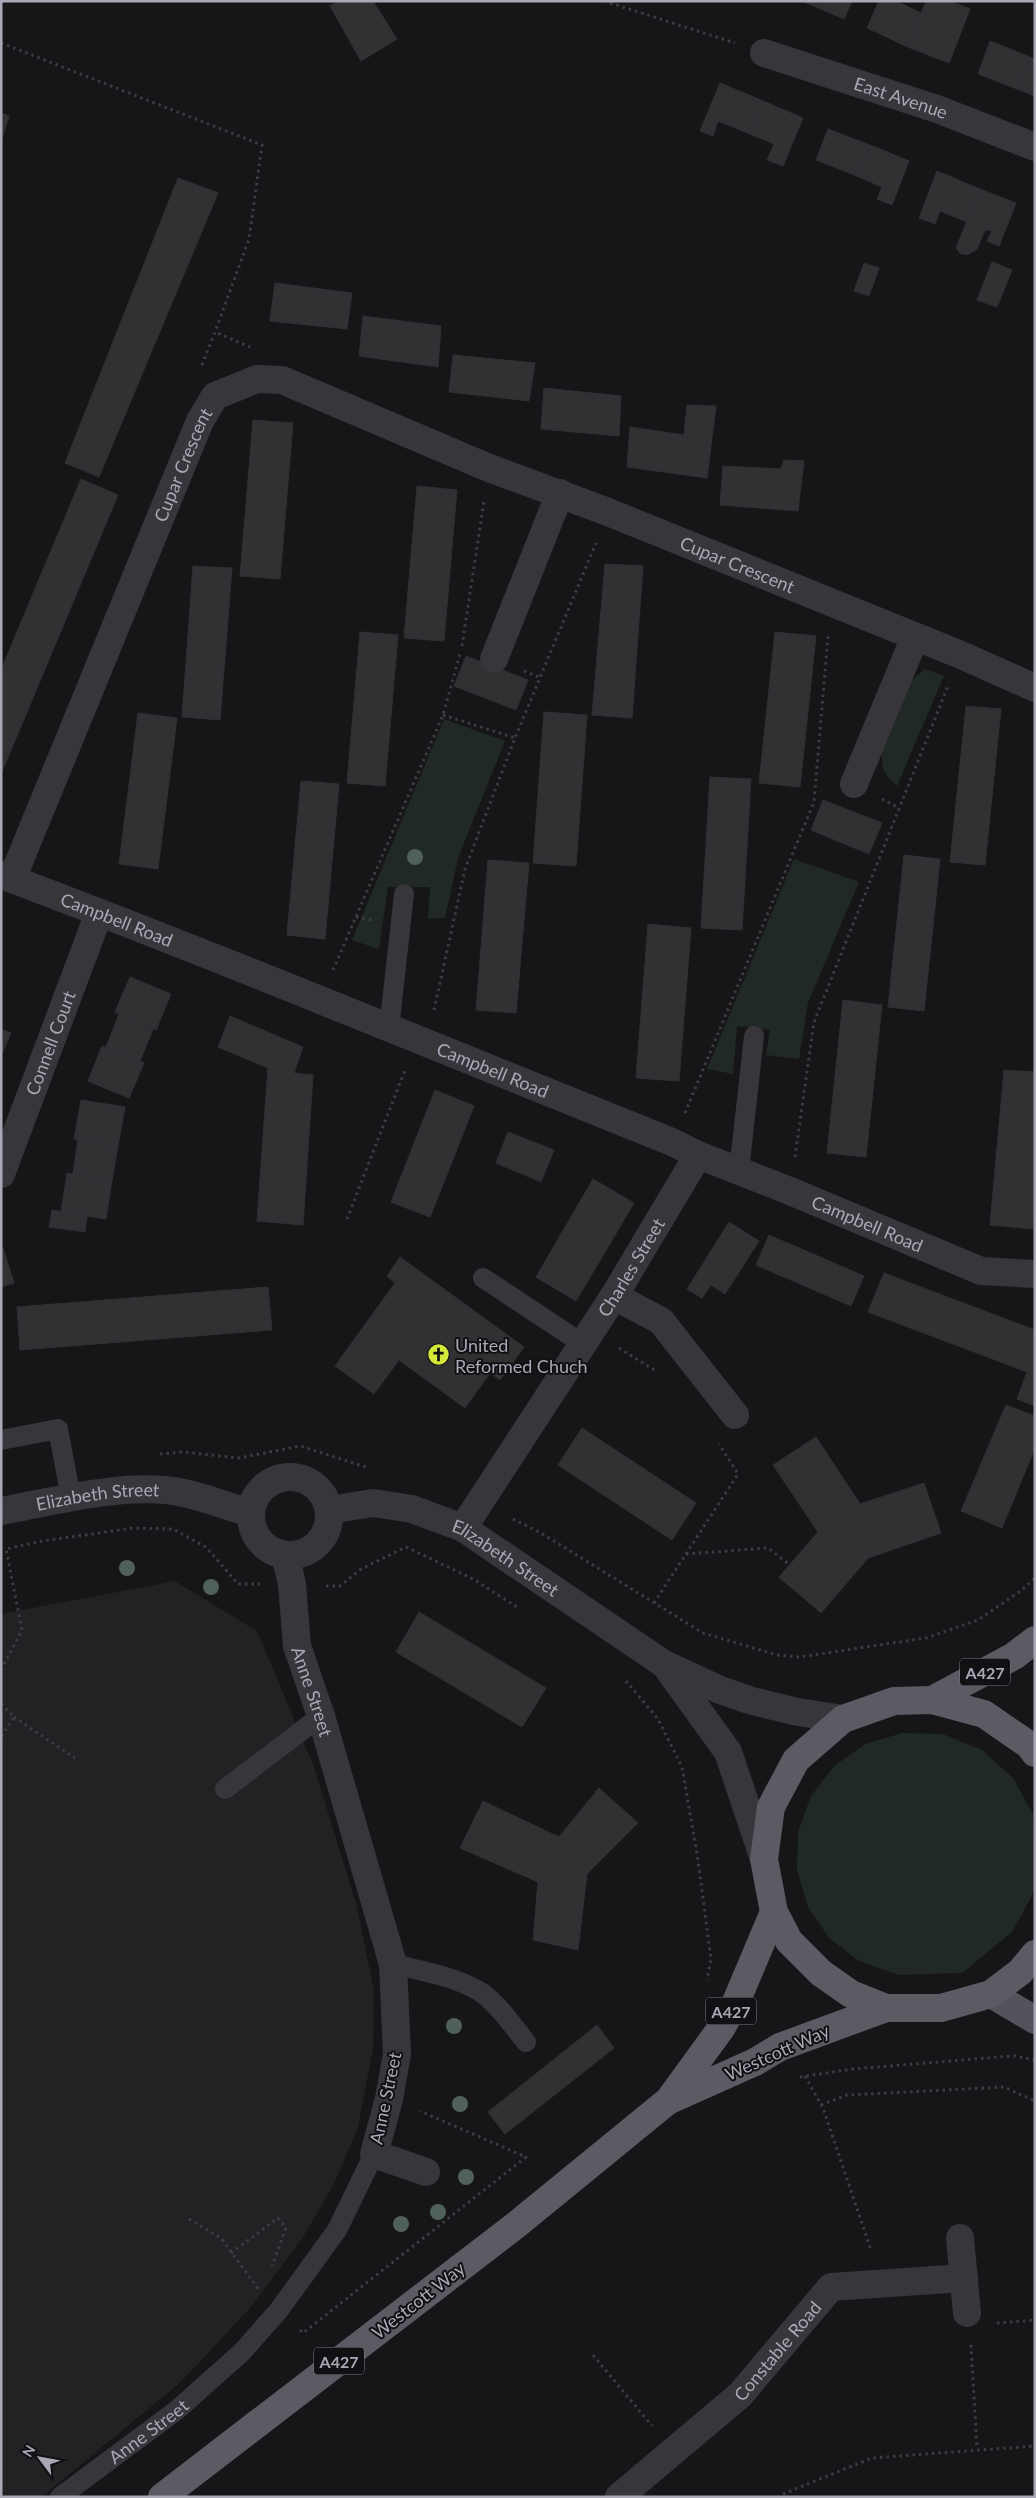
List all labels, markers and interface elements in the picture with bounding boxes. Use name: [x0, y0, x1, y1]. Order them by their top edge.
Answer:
street label: East Avenue: [851, 72, 951, 123]
street label: Cupar Crescent: [149, 403, 217, 525]
street label: Cupar Crescent: [677, 531, 798, 598]
street label: Campbell Road: [58, 888, 176, 951]
street label: Connell Court: [21, 987, 80, 1098]
street label: Campbell Road: [434, 1037, 552, 1102]
street label: Campbell Road: [808, 1190, 926, 1256]
street label: Charles Street: [593, 1214, 669, 1321]
place label: United Reformed Chuch: [455, 1334, 588, 1377]
church icon: United Reformed Chuch: [427, 1343, 451, 1367]
street label: Elizabeth Street: [34, 1478, 160, 1515]
street label: Elizabeth Street: [449, 1514, 564, 1601]
street label: Anne Street: [287, 1643, 338, 1740]
road number: A427: [960, 1658, 1010, 1685]
road number: A427: [706, 1998, 756, 2024]
street label: Westcott Way: [721, 2019, 833, 2085]
street label: Anne Street: [364, 2049, 406, 2146]
street label: Westcott Way: [367, 2256, 470, 2343]
street label: Constable Road: [729, 2296, 825, 2405]
road number: A427: [314, 2348, 364, 2374]
street label: Anne Street: [104, 2394, 193, 2468]
north arrow: [15, 2433, 65, 2483]
text: N: [18, 2442, 39, 2460]

